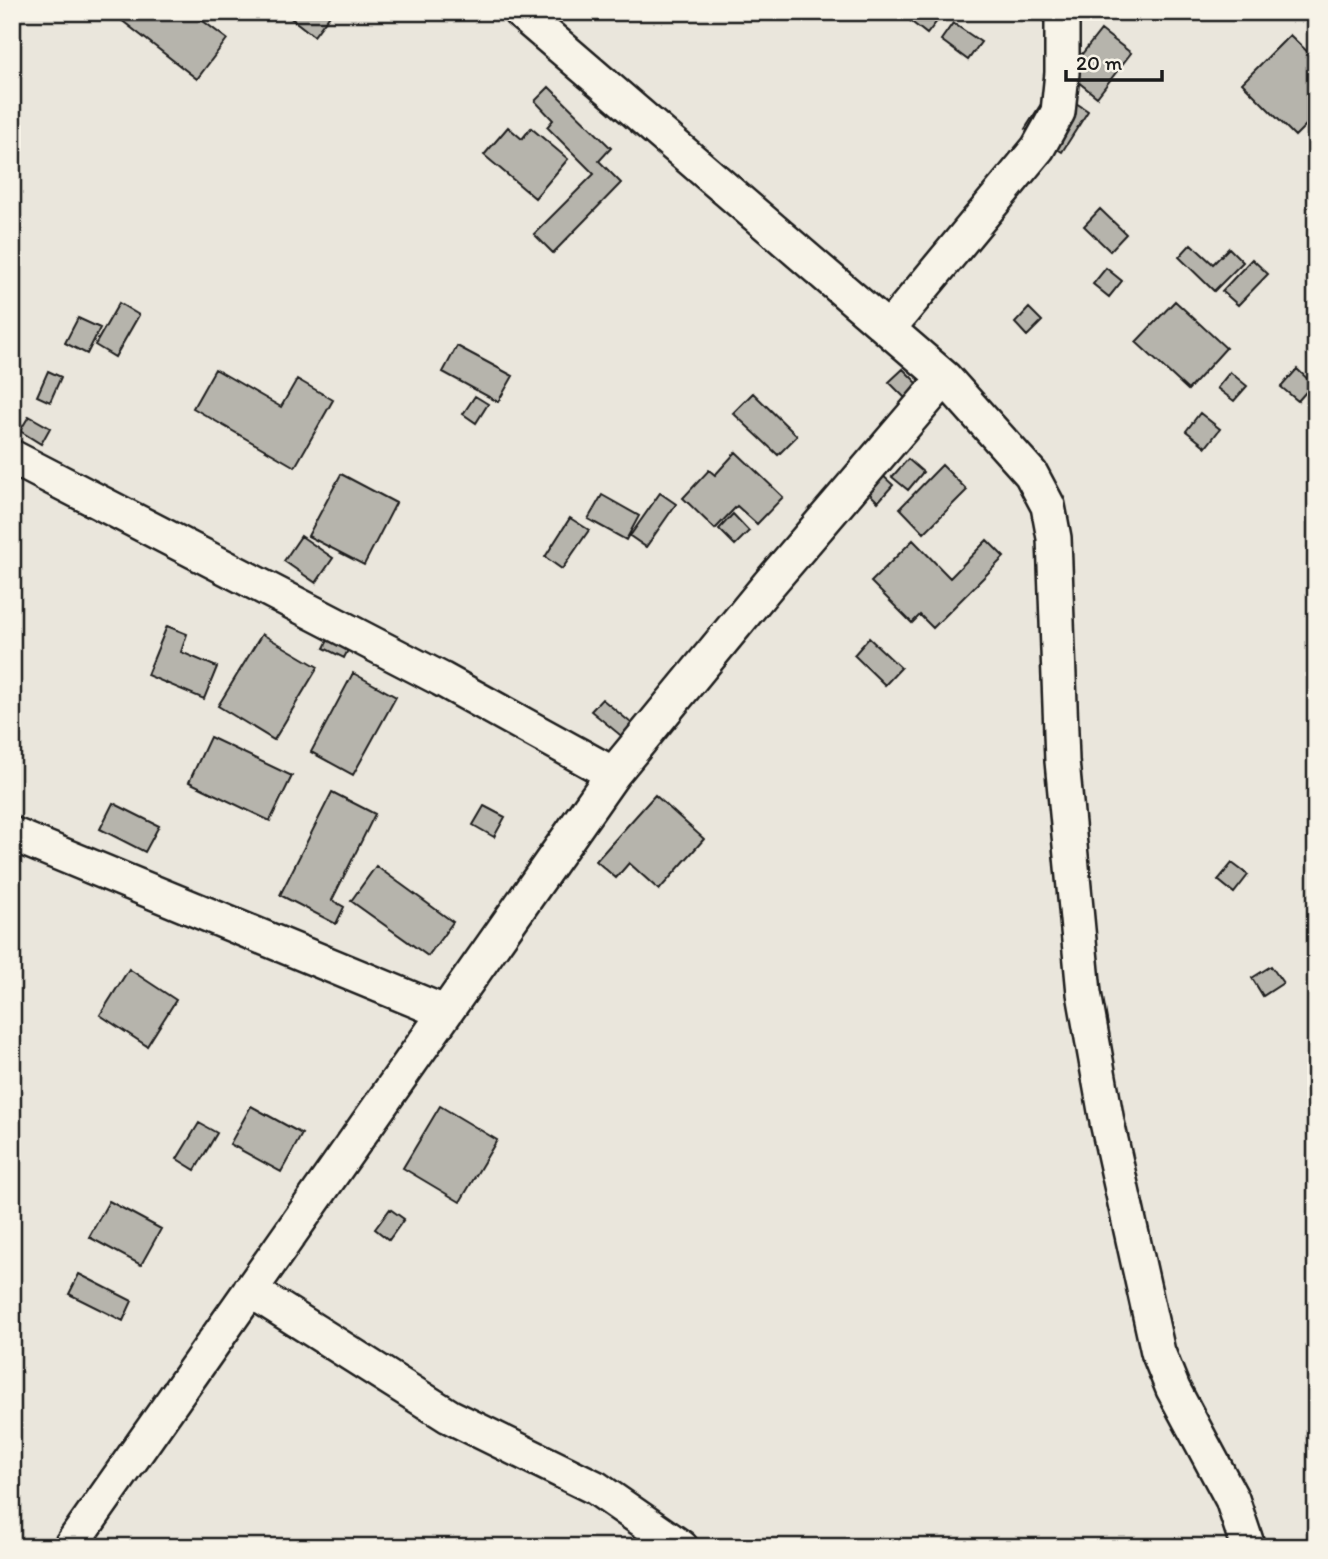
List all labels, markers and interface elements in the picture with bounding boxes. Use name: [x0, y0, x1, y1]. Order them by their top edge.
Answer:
scale bar: [1066, 38, 1162, 82]
text: 20 m: [1076, 50, 1123, 75]

